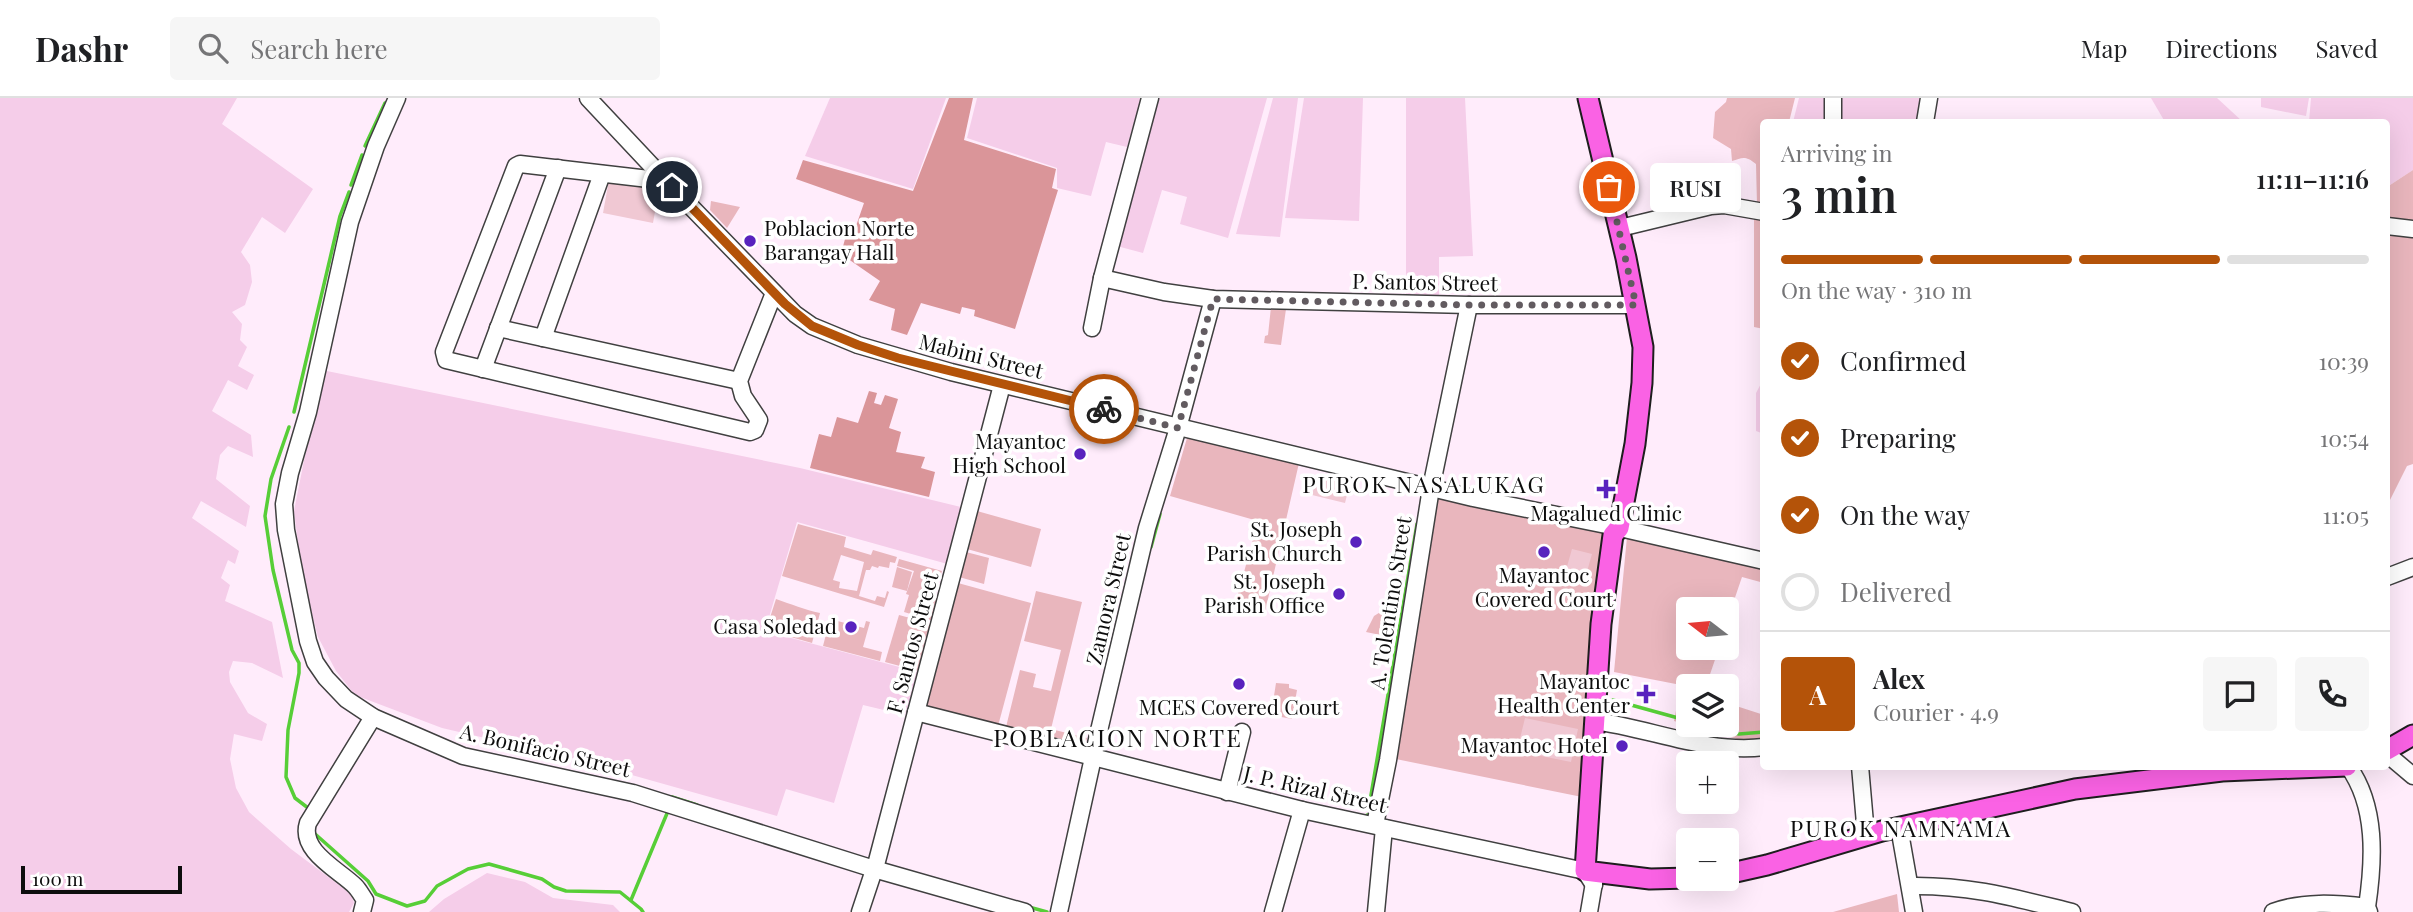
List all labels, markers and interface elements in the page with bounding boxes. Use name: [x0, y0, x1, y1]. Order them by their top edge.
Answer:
search box: [170, 17, 660, 80]
text: Dashr: [35, 26, 128, 70]
icon: search: [194, 29, 232, 67]
text: Search here: [250, 31, 388, 66]
text: Map: [2081, 32, 2127, 64]
text: Directions: [2165, 32, 2278, 64]
text: Saved: [2316, 32, 2378, 64]
text: Arriving in: [1781, 137, 1893, 168]
pin: [642, 157, 702, 217]
pin: [1579, 157, 1639, 217]
text: 11:11–11:16: [2256, 161, 2369, 196]
callout: RUSI: [1651, 162, 1742, 212]
text: 3 min: [1781, 163, 1897, 225]
icon: home: [653, 168, 691, 206]
icon: bag: [1590, 168, 1628, 206]
text: RUSI: [1669, 172, 1722, 203]
place label: Poblacion Norte Barangay Hall: [764, 213, 915, 265]
marker: Poblacion Norte Barangay Hall: [742, 233, 758, 249]
street label: P. Santos Street: [1352, 266, 1499, 296]
text: On the way · 310 m: [1781, 274, 1972, 305]
street label: Mabini Street: [917, 326, 1047, 384]
icon: check: [1781, 342, 1819, 380]
text: Confirmed: [1840, 343, 1967, 378]
text: 10:39: [2318, 345, 2369, 376]
courier: [1069, 374, 1139, 444]
icon: bike: [1085, 390, 1123, 428]
icon: check: [1781, 419, 1819, 457]
text: Preparing: [1840, 420, 1956, 455]
text: 10:54: [2320, 422, 2369, 453]
place label: Mayantoc High School: [953, 426, 1066, 478]
marker: Mayantoc High School: [1072, 446, 1088, 462]
district label: PUROK NASALUKAG: [1302, 468, 1546, 499]
marker: Magalued Clinic: [1596, 479, 1616, 499]
icon: check: [1781, 496, 1819, 534]
text: On the way: [1840, 497, 1970, 532]
place label: Magalued Clinic: [1530, 498, 1682, 526]
text: 11:05: [2323, 499, 2369, 530]
place label: St. Joseph Parish Church: [1206, 514, 1343, 566]
street label: A. Tolentino Street: [1361, 514, 1417, 692]
street label: Zamora Street: [1078, 529, 1136, 667]
marker: St. Joseph Parish Church: [1348, 534, 1364, 550]
marker: Mayantoc Covered Court: [1536, 544, 1552, 560]
place label: Mayantoc Covered Court: [1475, 560, 1614, 612]
place label: St. Joseph Parish Office: [1204, 566, 1326, 618]
street label: F. Santos Street: [879, 568, 944, 716]
text: Delivered: [1840, 574, 1952, 609]
marker: St. Joseph Parish Office: [1331, 586, 1347, 602]
north arrow: [1676, 597, 1740, 660]
map controls: [1676, 597, 1739, 891]
place label: Casa Soledad: [713, 611, 837, 639]
marker: Casa Soledad: [843, 619, 859, 635]
button: chat: [2203, 657, 2277, 731]
button: phone: [2295, 657, 2369, 731]
text: Alex: [1873, 661, 1925, 696]
place label: Mayantoc Health Center: [1497, 666, 1631, 718]
button: layers: [1676, 674, 1739, 737]
marker: MCES Covered Court: [1231, 676, 1247, 692]
text: A: [1809, 677, 1827, 712]
marker: Mayantoc Health Center: [1636, 684, 1656, 704]
place label: MCES Covered Court: [1139, 692, 1340, 720]
text: Courier · 4.9: [1873, 696, 1999, 727]
street label: A. Bonifacio Street: [457, 716, 634, 782]
district label: POBLACION NORTE: [993, 721, 1243, 753]
place label: Mayantoc Hotel: [1461, 730, 1608, 758]
marker: Mayantoc Hotel: [1614, 738, 1630, 754]
button: +: [1676, 751, 1739, 814]
street label: J. P. Rizal Street: [1240, 758, 1390, 818]
district label: PUROK NAMNAMA: [1790, 812, 2012, 843]
button: −: [1676, 828, 1739, 891]
scale bar: [21, 863, 182, 895]
text: 100 m: [32, 865, 83, 891]

